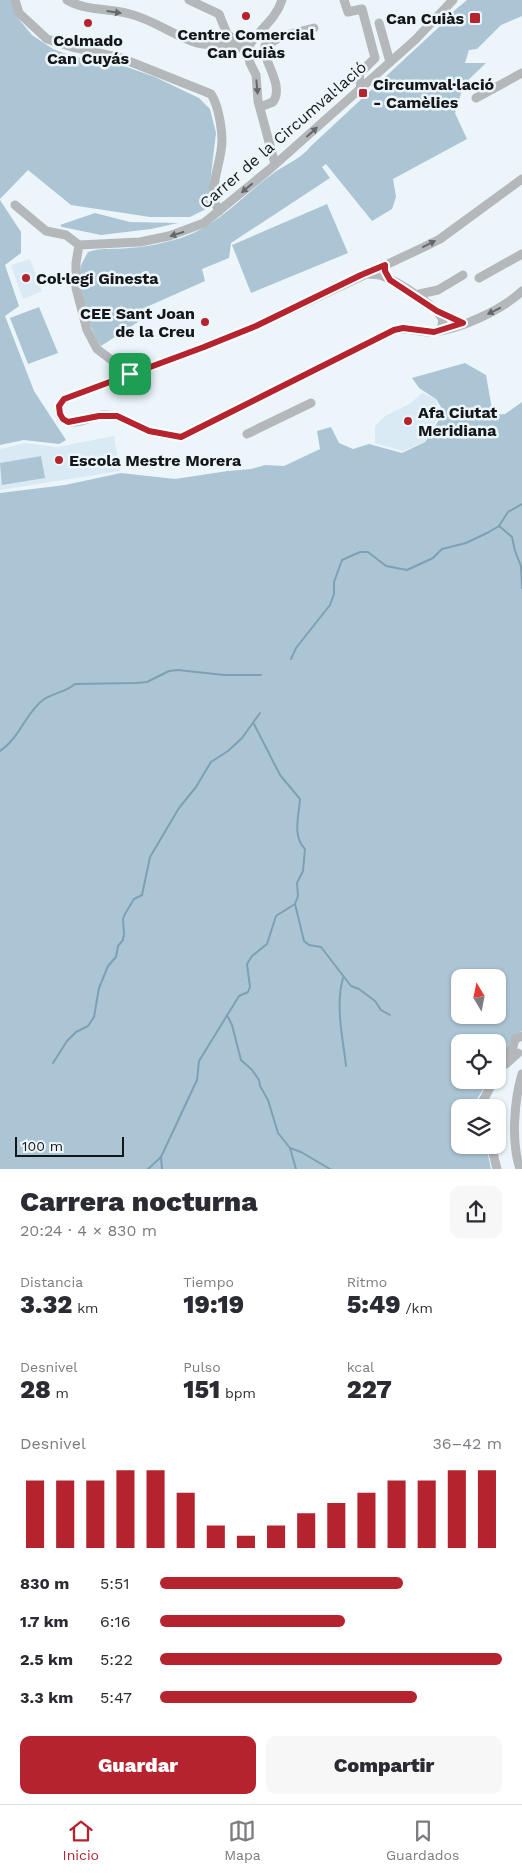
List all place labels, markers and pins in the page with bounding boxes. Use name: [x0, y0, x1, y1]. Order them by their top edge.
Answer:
place label: Can Cuiàs: [386, 9, 464, 28]
marker: Centre Comercial Can Cuiàs: [240, 10, 252, 22]
marker: Can Cuiàs: [468, 11, 482, 25]
marker: Colmado Can Cuyás: [82, 17, 94, 29]
place label: Centre Comercial Can Cuiàs: [177, 25, 315, 62]
place label: Colmado Can Cuyás: [47, 31, 130, 68]
place label: Circumval·lació - Camèlies: [373, 75, 495, 112]
marker: Circumval·lació - Camèlies: [357, 87, 369, 99]
place label: Col·legi Ginesta: [36, 269, 159, 288]
marker: Col·legi Ginesta: [20, 272, 32, 284]
place label: CEE Sant Joan de la Creu: [80, 304, 195, 341]
marker: CEE Sant Joan de la Creu: [199, 316, 211, 328]
pin: [109, 353, 151, 395]
place label: Afa Ciutat Meridiana: [418, 403, 497, 440]
marker: Afa Ciutat Meridiana: [402, 415, 414, 427]
place label: Escola Mestre Morera: [69, 451, 242, 470]
marker: Escola Mestre Morera: [53, 454, 65, 466]

